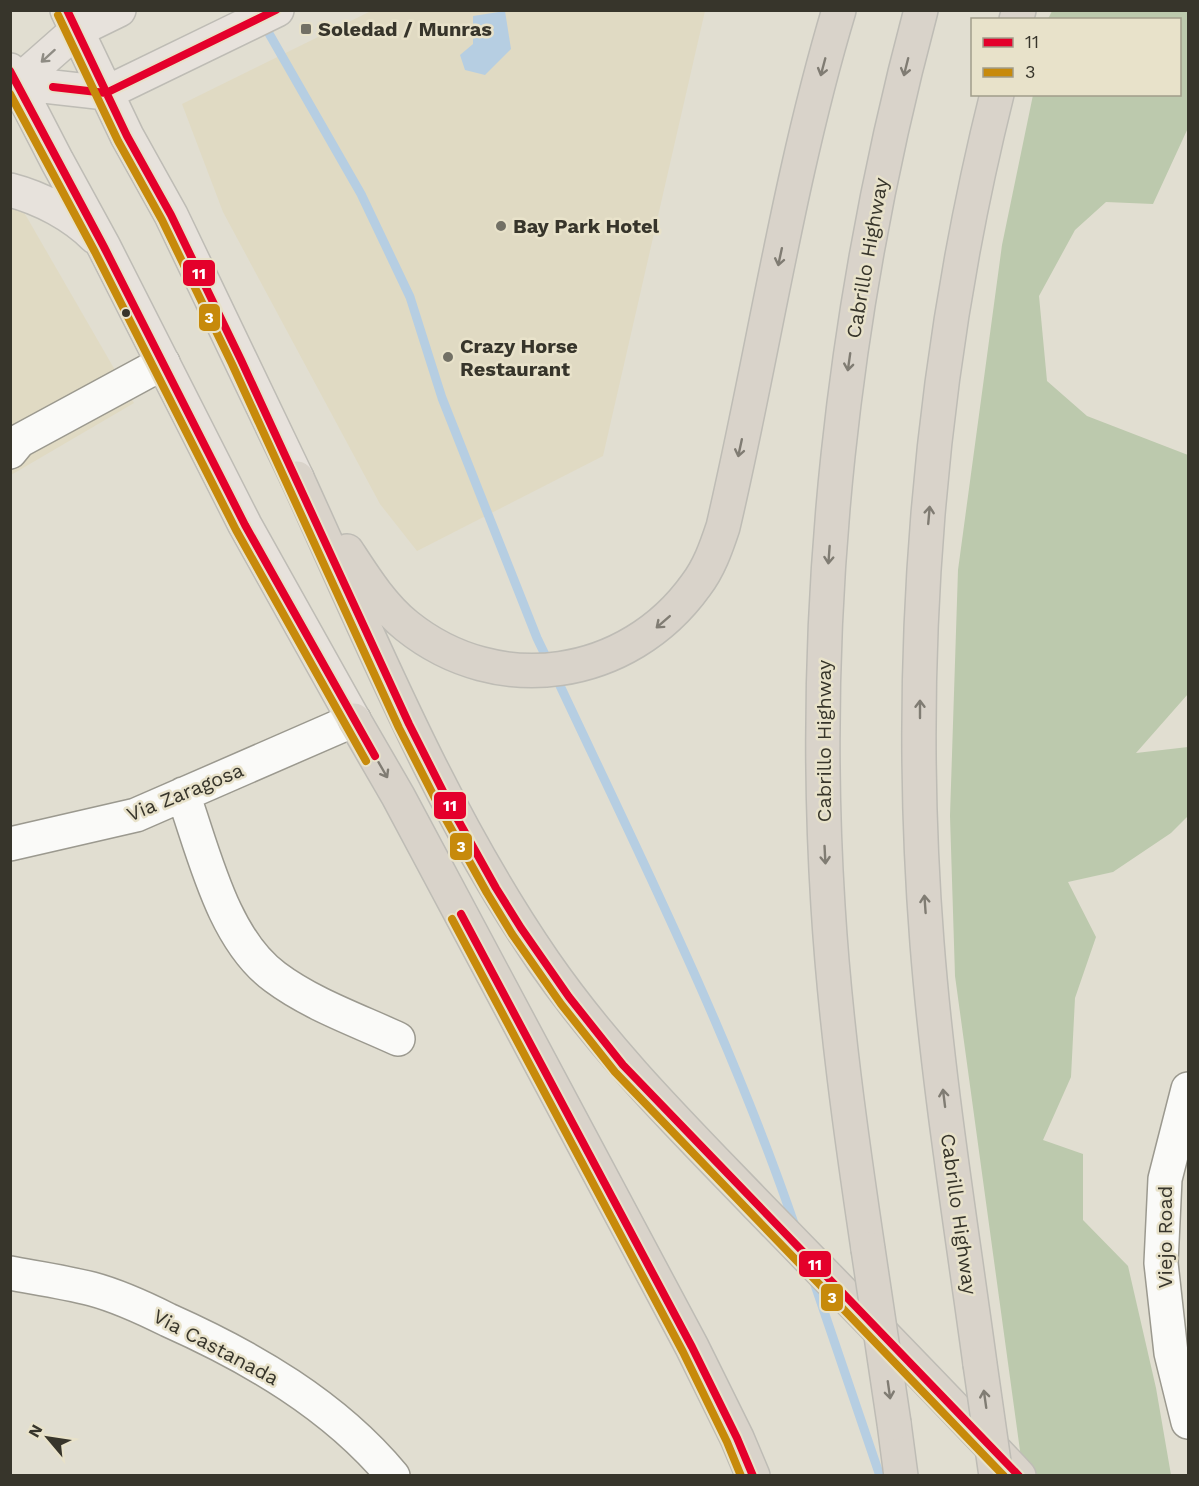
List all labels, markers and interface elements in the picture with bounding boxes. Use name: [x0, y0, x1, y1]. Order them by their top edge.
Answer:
place label: Soledad / Munras: [318, 17, 492, 41]
legend: [971, 18, 1181, 96]
marker: Soledad / Munras: [299, 22, 313, 36]
text: 11: [1025, 31, 1039, 52]
one-way arrow: [41, 49, 56, 63]
one-way arrow: [817, 57, 828, 76]
one-way arrow: [899, 57, 911, 76]
text: 3: [1025, 61, 1036, 82]
street label: Cabrillo Highway: [841, 175, 893, 340]
place label: Bay Park Hotel: [513, 214, 660, 238]
marker: Bay Park Hotel: [494, 219, 508, 233]
one-way arrow: [774, 247, 785, 266]
line badge: 11: [182, 259, 216, 287]
text: 11: [192, 264, 206, 283]
line badge: 3: [198, 303, 221, 332]
unlabelled marker: [120, 307, 132, 319]
text: 3: [204, 308, 214, 327]
place label: Crazy Horse Restaurant: [460, 334, 578, 381]
marker: Crazy Horse Restaurant: [441, 350, 455, 364]
one-way arrow: [844, 351, 855, 371]
one-way arrow: [734, 437, 745, 457]
one-way arrow: [924, 505, 935, 525]
one-way arrow: [824, 545, 835, 565]
one-way arrow: [656, 615, 671, 629]
street label: Cabrillo Highway: [812, 659, 836, 822]
one-way arrow: [914, 700, 926, 720]
street label: Via Zaragosa: [123, 758, 247, 826]
one-way arrow: [377, 761, 389, 778]
line badge: 11: [433, 791, 467, 820]
text: 11: [443, 796, 457, 815]
line badge: 3: [449, 832, 473, 861]
text: 3: [456, 837, 466, 856]
one-way arrow: [820, 845, 831, 865]
one-way arrow: [919, 895, 930, 915]
one-way arrow: [938, 1089, 949, 1109]
street label: Cabrillo Highway: [936, 1132, 982, 1297]
street label: Viejo Road: [1153, 1186, 1177, 1288]
line badge: 11: [798, 1250, 832, 1278]
text: 11: [808, 1255, 822, 1274]
line badge: 3: [820, 1283, 844, 1312]
text: 3: [827, 1288, 837, 1307]
street label: Via Castanada: [149, 1304, 283, 1390]
one-way arrow: [883, 1379, 894, 1399]
one-way arrow: [979, 1390, 990, 1410]
north arrow: [18, 1408, 78, 1468]
text: N: [24, 1421, 47, 1441]

